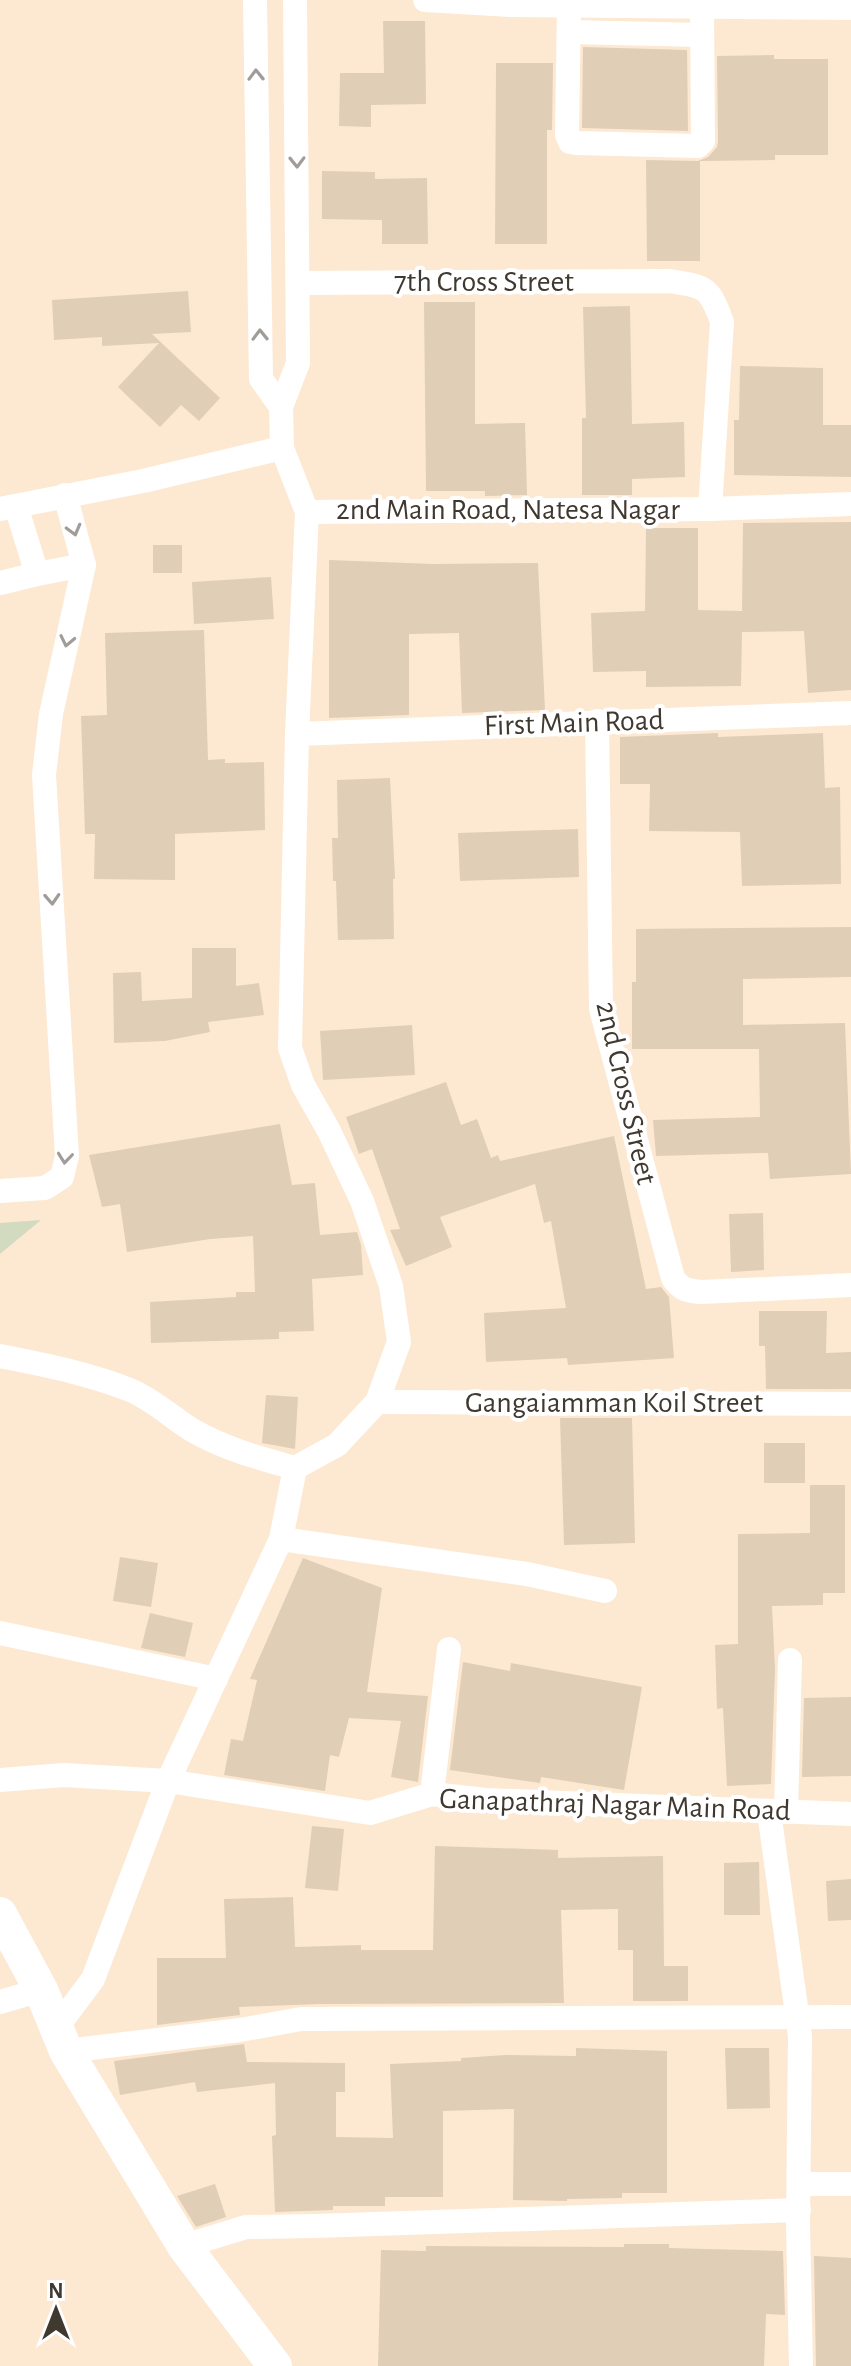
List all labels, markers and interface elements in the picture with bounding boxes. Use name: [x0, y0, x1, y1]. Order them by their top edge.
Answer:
one-way arrow: [247, 68, 265, 81]
one-way arrow: [288, 156, 306, 169]
street label: 7th Cross Street: [394, 267, 574, 297]
one-way arrow: [251, 328, 269, 341]
street label: 2nd Main Road, Natesa Nagar: [336, 495, 680, 525]
one-way arrow: [65, 522, 81, 536]
one-way arrow: [59, 634, 76, 647]
street label: First Main Road: [483, 705, 665, 741]
one-way arrow: [43, 893, 60, 906]
street label: 2nd Cross Street: [590, 999, 662, 1188]
one-way arrow: [56, 1152, 73, 1165]
street label: Gangaiamman Koil Street: [465, 1388, 763, 1418]
street label: Ganapathraj Nagar Main Road: [439, 1784, 791, 1826]
north arrow: [16, 2270, 96, 2350]
text: N: [48, 2280, 64, 2302]

